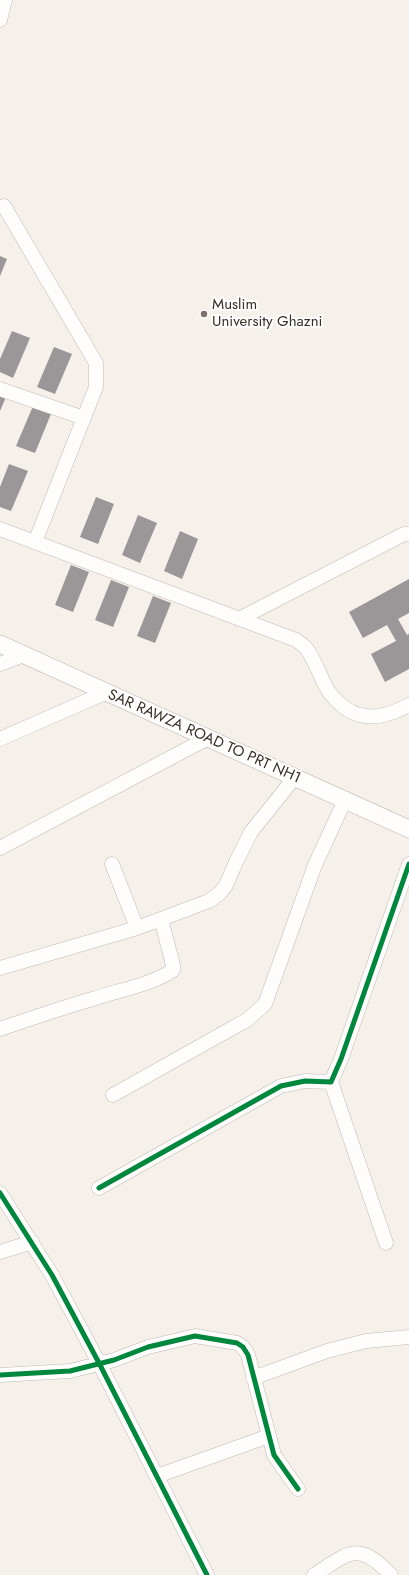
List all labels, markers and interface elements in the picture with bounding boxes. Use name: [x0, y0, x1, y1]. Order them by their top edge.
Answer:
place label: Muslim University Ghazni: [212, 296, 322, 331]
marker: Muslim University Ghazni: [199, 309, 209, 319]
street label: SAR RAWZA ROAD TO PRT NH1: [105, 686, 303, 788]

